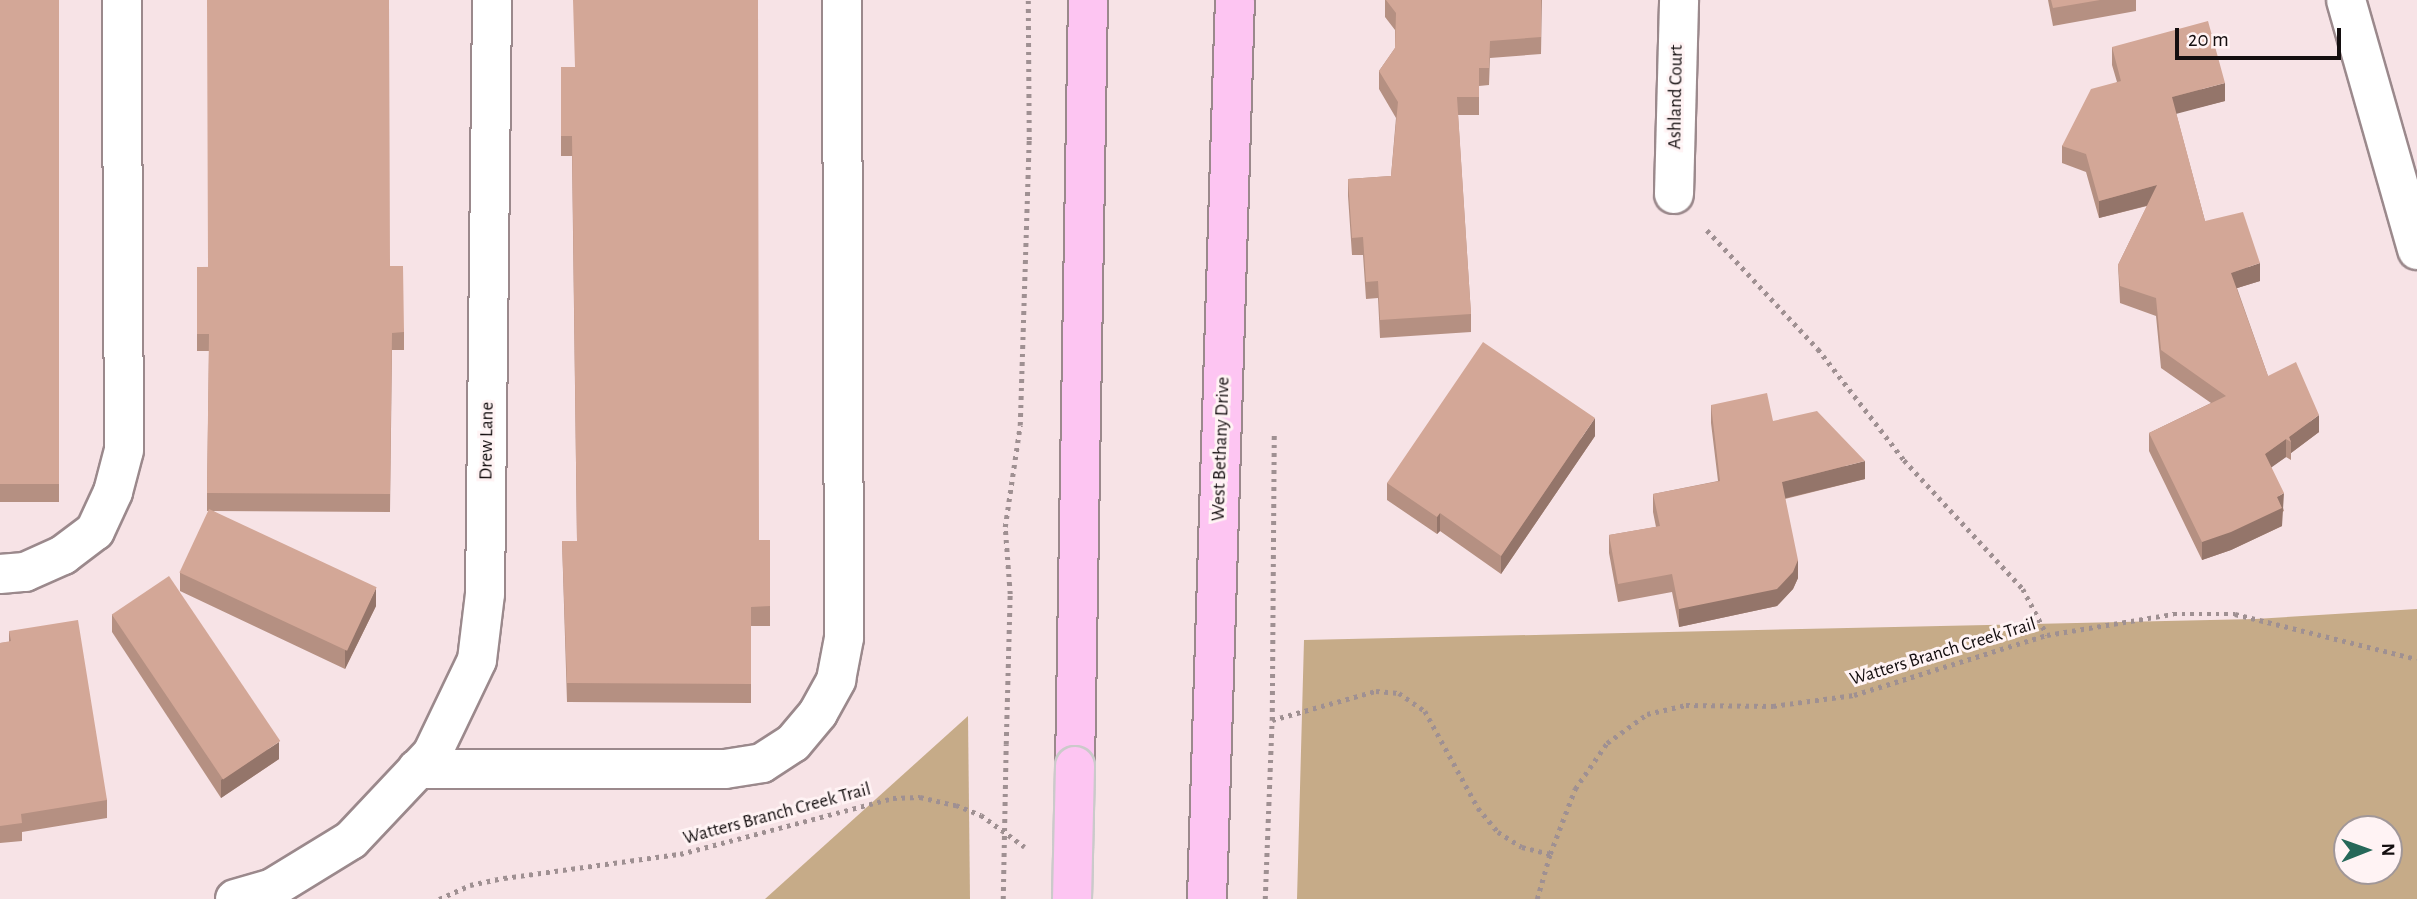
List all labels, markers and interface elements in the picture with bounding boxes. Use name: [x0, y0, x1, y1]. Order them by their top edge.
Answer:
scale bar: [2179, 14, 2345, 58]
text: 20 m: [2188, 29, 2229, 50]
street label: Ashland Court: [1664, 45, 1688, 149]
street label: West Bethany Drive: [1207, 376, 1235, 522]
street label: Drew Lane: [475, 402, 499, 480]
street label: Watters Branch Creek Trail: [1847, 613, 2039, 691]
street label: Watters Branch Creek Trail: [681, 778, 873, 850]
north arrow: [2333, 815, 2403, 885]
text: N: [2378, 843, 2397, 856]

